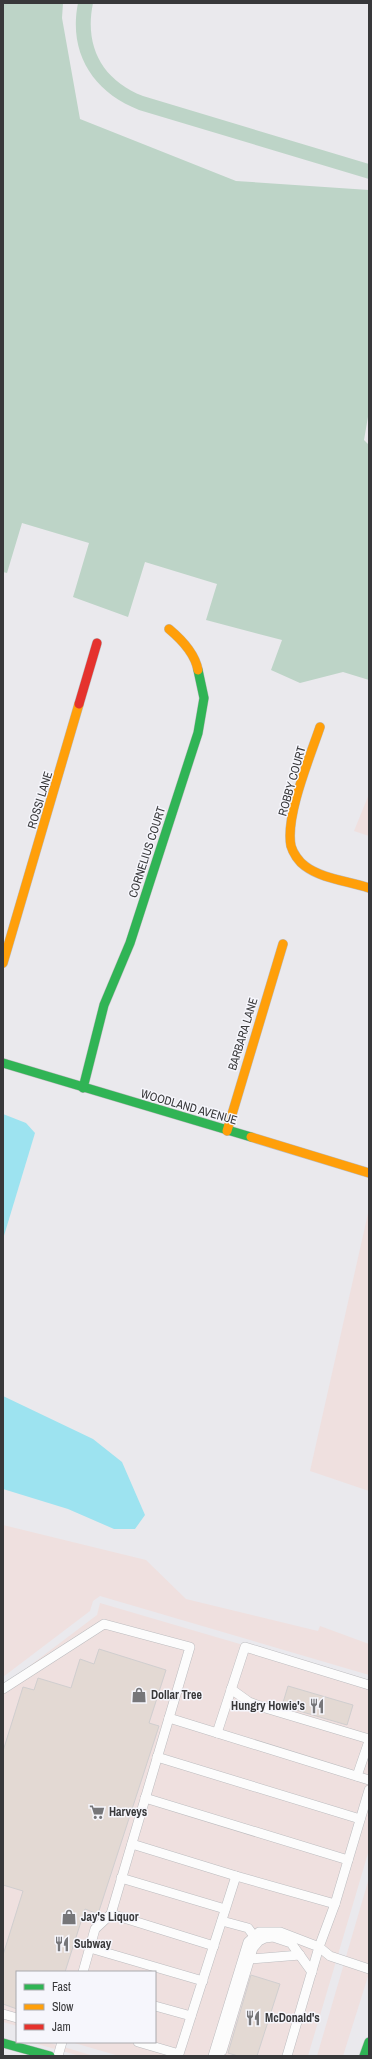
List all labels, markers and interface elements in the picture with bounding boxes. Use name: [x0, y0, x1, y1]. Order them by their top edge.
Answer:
street label: ROBBY COURT: [274, 744, 310, 818]
street label: ROSSI LANE: [24, 769, 56, 831]
street label: CORNELIUS COURT: [125, 804, 169, 900]
street label: BARBARA LANE: [224, 996, 262, 1072]
street label: WOODLAND AVENUE: [139, 1086, 239, 1128]
shop icon: Dollar Tree: [130, 1686, 148, 1704]
place label: Dollar Tree: [151, 1687, 202, 1703]
restaurant icon: Hungry Howie's: [308, 1697, 326, 1715]
place label: Hungry Howie's: [231, 1698, 306, 1714]
supermarket icon: Harveys: [88, 1803, 106, 1821]
place label: Harveys: [109, 1804, 148, 1820]
shop icon: Jay's Liquor: [60, 1908, 78, 1926]
place label: Jay's Liquor: [81, 1909, 139, 1925]
restaurant icon: Subway: [53, 1935, 71, 1953]
place label: Subway: [74, 1936, 112, 1952]
legend: [16, 1971, 156, 2043]
text: Fast: [52, 1979, 71, 1995]
text: Slow: [52, 1999, 74, 2015]
restaurant icon: McDonald's: [244, 2009, 262, 2027]
place label: McDonald's: [265, 2010, 320, 2026]
text: Jam: [52, 2019, 71, 2035]

